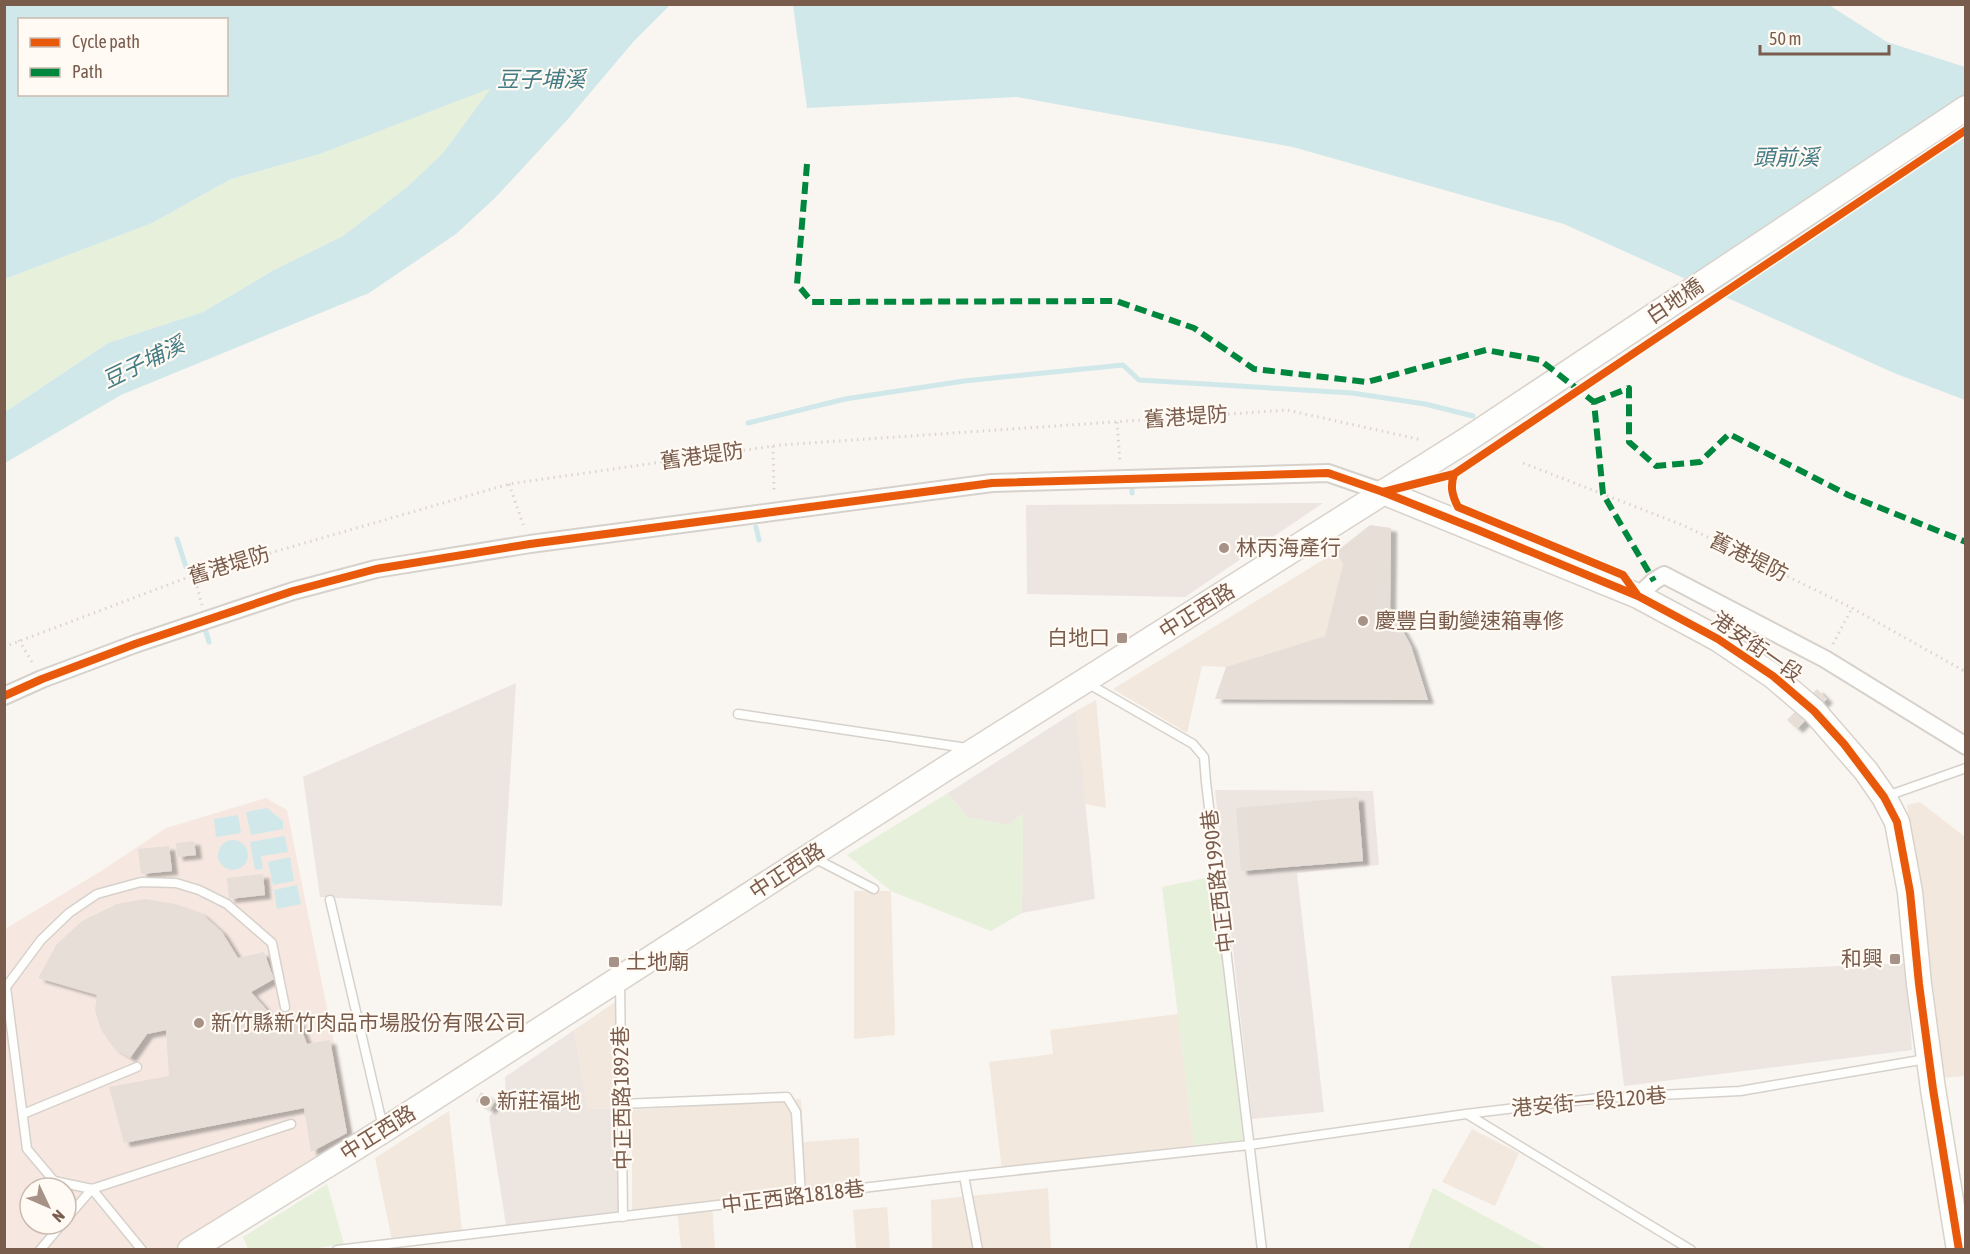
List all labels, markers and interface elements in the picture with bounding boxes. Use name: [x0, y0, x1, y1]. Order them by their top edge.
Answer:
legend: [18, 18, 228, 96]
scale bar: [1760, 18, 1889, 56]
text: 50 m: [1769, 28, 1801, 49]
text: Cycle path: [72, 31, 140, 52]
text: Path: [72, 61, 103, 82]
water label: 豆子埔溪: [497, 66, 588, 92]
water label: 頭前溪: [1753, 144, 1822, 170]
street label: 白地橋: [1642, 273, 1707, 328]
water label: 豆子埔溪: [98, 330, 191, 393]
street label: 舊港堤防: [1143, 401, 1229, 431]
street label: 舊港堤防: [659, 437, 745, 473]
street label: 舊港堤防: [1706, 527, 1792, 585]
place label: 林丙海產行: [1236, 535, 1341, 559]
street label: 舊港堤防: [185, 540, 272, 588]
marker: 林丙海產行: [1217, 541, 1231, 555]
street label: 中正西路: [1154, 578, 1238, 643]
street label: 港安街一段: [1708, 606, 1807, 686]
place label: 慶豐自動變速箱專修: [1375, 608, 1564, 632]
marker: 慶豐自動變速箱專修: [1356, 614, 1370, 628]
place label: 白地口: [1047, 625, 1110, 649]
marker: 白地口: [1115, 631, 1129, 645]
street label: 中正西路1990巷: [1196, 808, 1238, 954]
street label: 中正西路: [745, 837, 828, 903]
place label: 和興: [1841, 946, 1883, 970]
place label: 土地廟: [626, 949, 689, 973]
marker: 和興: [1888, 952, 1902, 966]
marker: 土地廟: [607, 955, 621, 969]
place label: 新竹縣新竹肉品市場股份有限公司: [211, 1010, 526, 1034]
marker: 新竹縣新竹肉品市場股份有限公司: [192, 1016, 206, 1030]
street label: 中正西路1892巷: [608, 1026, 634, 1170]
street label: 港安街一段120巷: [1510, 1082, 1667, 1120]
place label: 新莊福地: [497, 1088, 581, 1112]
marker: 新莊福地: [478, 1094, 492, 1108]
street label: 中正西路: [335, 1100, 419, 1165]
street label: 中正西路1818巷: [720, 1175, 866, 1217]
north arrow: [18, 1176, 78, 1236]
text: N: [49, 1207, 69, 1226]

